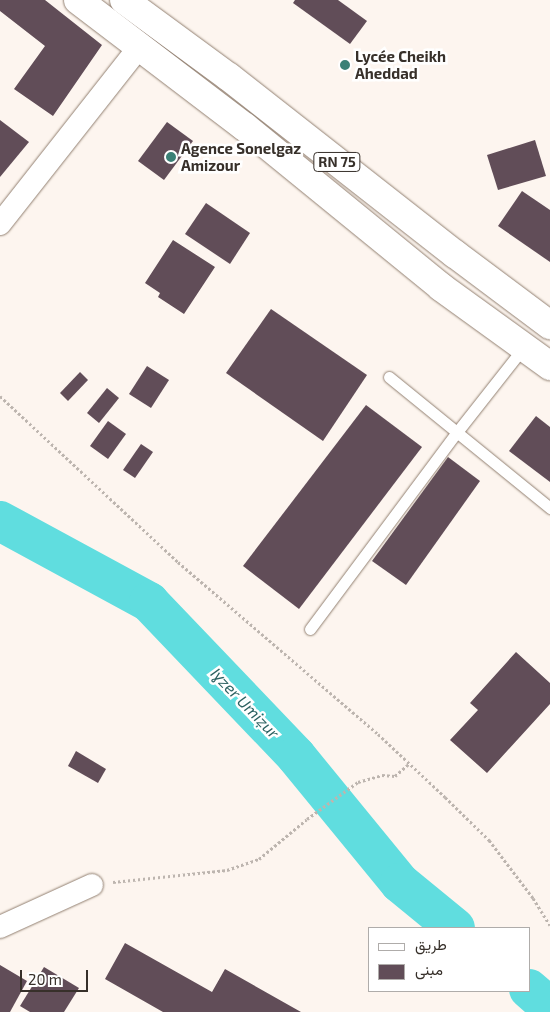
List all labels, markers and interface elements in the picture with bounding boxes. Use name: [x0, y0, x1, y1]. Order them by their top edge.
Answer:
place label: Lycée Cheikh Aheddad: [355, 47, 446, 82]
marker: Lycée Cheikh Aheddad: [339, 59, 351, 71]
place label: Agence Sonelgaz Amizour: [181, 139, 301, 174]
road number: RN 75: [313, 150, 361, 173]
marker: Agence Sonelgaz Amizour: [165, 151, 177, 163]
water label: Iɣzer Umiẓur: [207, 664, 283, 742]
legend: [368, 927, 530, 992]
text: طريق: [415, 935, 447, 953]
scale bar: [22, 960, 90, 992]
text: مبنى: [415, 960, 443, 978]
text: 20 m: [28, 970, 62, 988]

